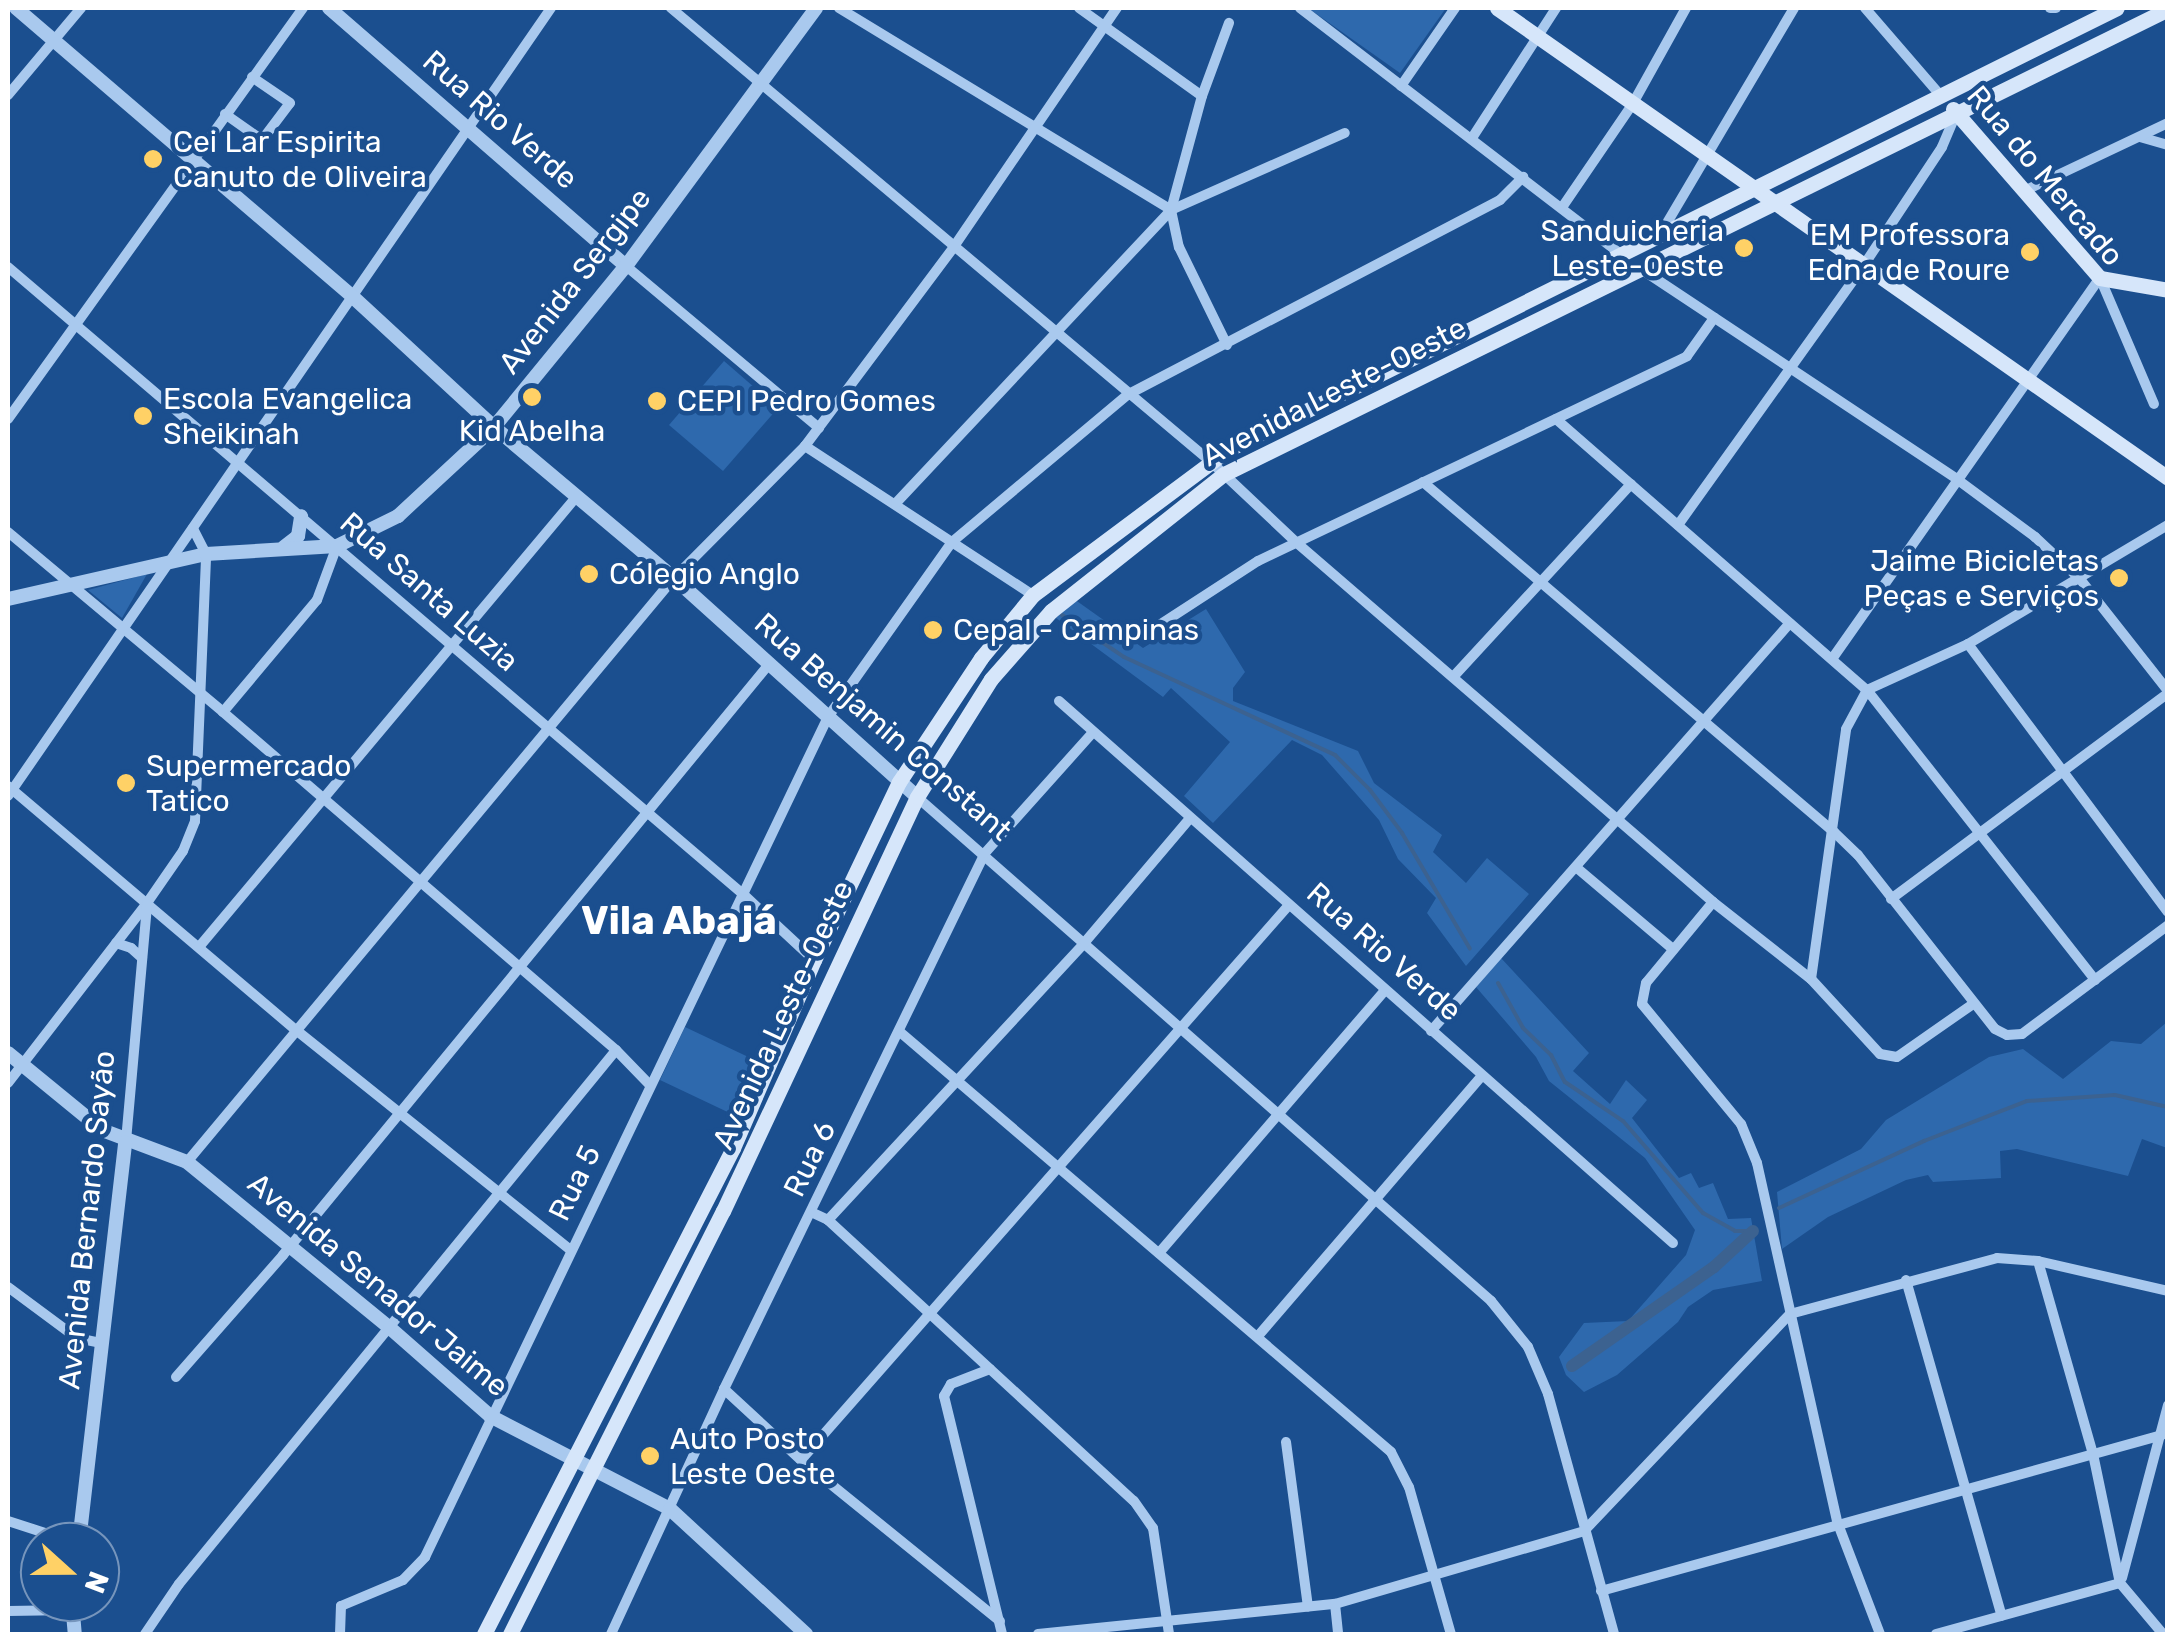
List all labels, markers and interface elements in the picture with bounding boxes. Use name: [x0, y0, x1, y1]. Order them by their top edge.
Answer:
street label: Rua Rio Verde: [415, 43, 585, 197]
street label: Rua do Mercado: [1959, 79, 2131, 273]
place label: Cei Lar Espirita Canuto de Oliveira: [173, 124, 427, 194]
marker: Cei Lar Espirita Canuto de Oliveira: [142, 148, 164, 170]
street label: Avenida Sergipe: [491, 181, 659, 381]
place label: Sanduicheria Leste-Oeste: [1541, 213, 1724, 284]
place label: EM Professora Edna de Roure: [1807, 217, 2010, 288]
marker: Sanduicheria Leste-Oeste: [1733, 237, 1755, 259]
marker: EM Professora Edna de Roure: [2019, 241, 2041, 263]
street label: Avenida Leste-Oeste: [1196, 310, 1472, 474]
place label: Escola Evangelica Sheikinah: [163, 381, 412, 452]
place label: CEPI Pedro Gomes: [677, 383, 936, 419]
marker: Kid Abelha: [521, 386, 543, 408]
marker: CEPI Pedro Gomes: [646, 390, 668, 412]
marker: Escola Evangelica Sheikinah: [132, 405, 154, 427]
place label: Kid Abelha: [458, 413, 606, 449]
street label: Rua Santa Luzia: [333, 505, 525, 679]
place label: Jaime Bicicletas Peças e Serviços: [1863, 543, 2099, 614]
place label: Cólegio Anglo: [609, 556, 801, 592]
marker: Cólegio Anglo: [578, 563, 600, 585]
marker: Jaime Bicicletas Peças e Serviços: [2108, 567, 2130, 589]
street label: Rua Benjamin Constant: [747, 606, 1019, 848]
place label: Cepal - Campinas: [953, 612, 1199, 648]
marker: Cepal - Campinas: [922, 619, 944, 641]
place label: Supermercado Tatico: [146, 748, 352, 818]
marker: Supermercado Tatico: [115, 772, 137, 794]
street label: Avenida Leste-Oeste: [705, 875, 861, 1155]
street label: Rua Rio Verde: [1299, 875, 1469, 1029]
district label: Vila Abajá: [581, 897, 777, 945]
street label: Avenida Bernardo Sayão: [51, 1049, 123, 1391]
street label: Rua 6: [776, 1115, 844, 1203]
street label: Rua 5: [541, 1139, 609, 1227]
street label: Avenida Senador Jaime: [240, 1165, 516, 1405]
place label: Auto Posto Leste Oeste: [670, 1421, 835, 1492]
marker: Auto Posto Leste Oeste: [639, 1445, 661, 1467]
north arrow: [20, 1522, 120, 1622]
text: N: [78, 1567, 116, 1598]

